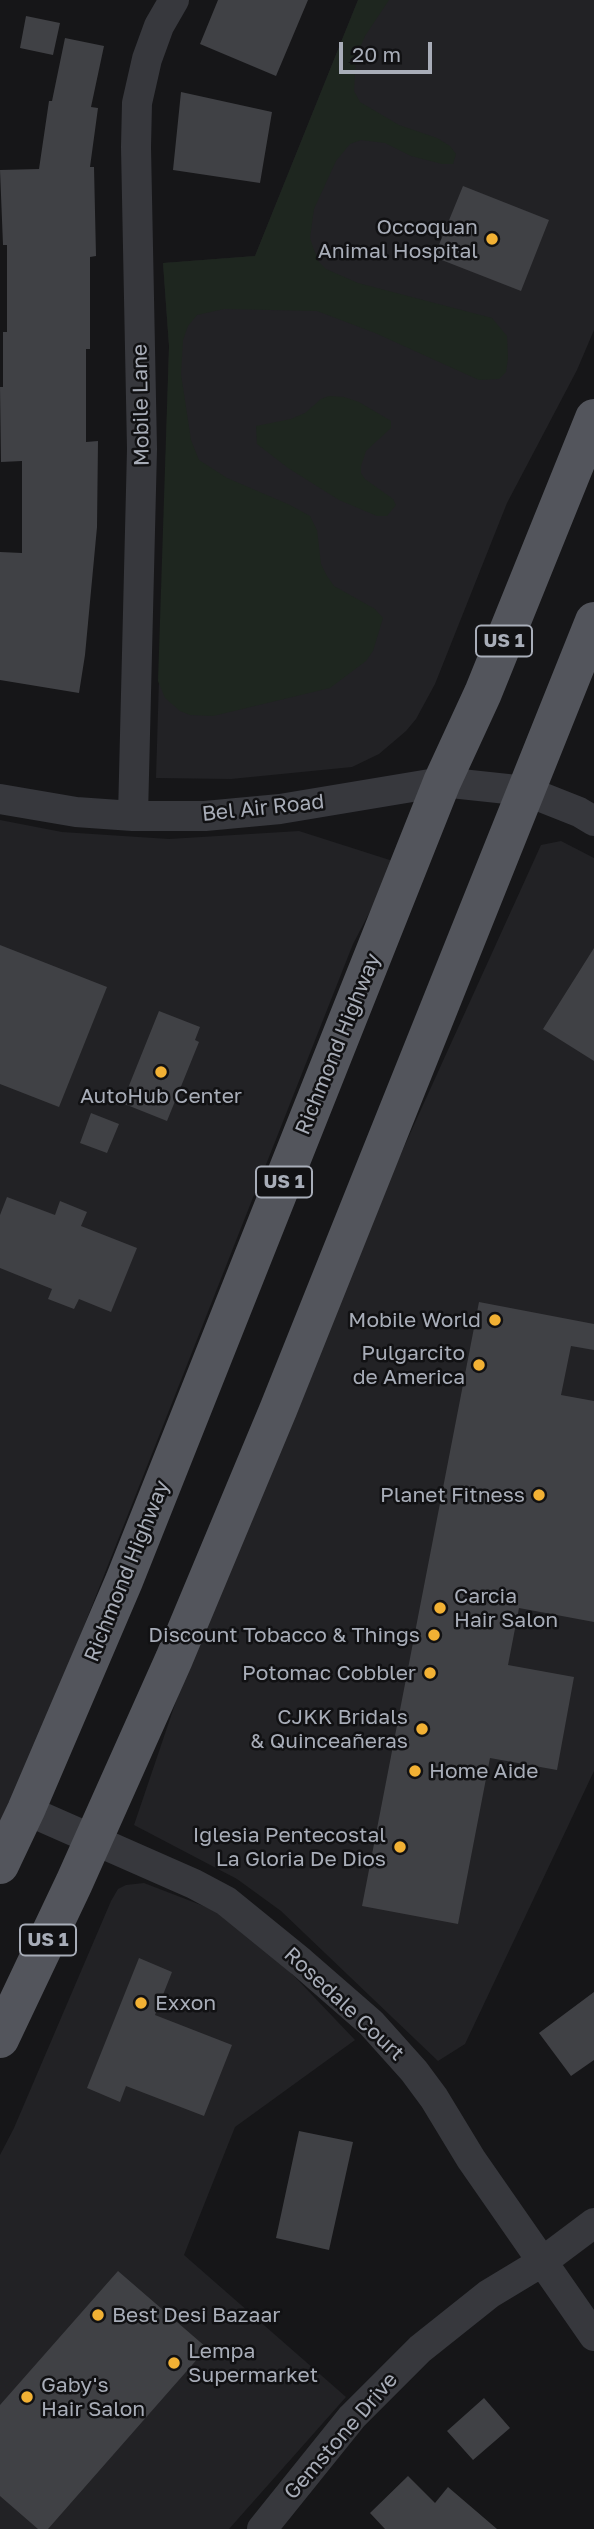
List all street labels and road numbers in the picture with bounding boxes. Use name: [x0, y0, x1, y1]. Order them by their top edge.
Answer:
street label: Mobile Lane: [127, 344, 155, 466]
road number: US 1: [476, 626, 532, 656]
street label: Bel Air Road: [201, 789, 325, 827]
street label: Richmond Highway: [290, 950, 386, 1138]
road number: US 1: [256, 1166, 312, 1198]
street label: Richmond Highway: [79, 1477, 175, 1665]
road number: US 1: [20, 1924, 76, 1956]
street label: Rosedale Court: [279, 1942, 409, 2066]
street label: Gemstone Drive: [279, 2367, 403, 2505]

